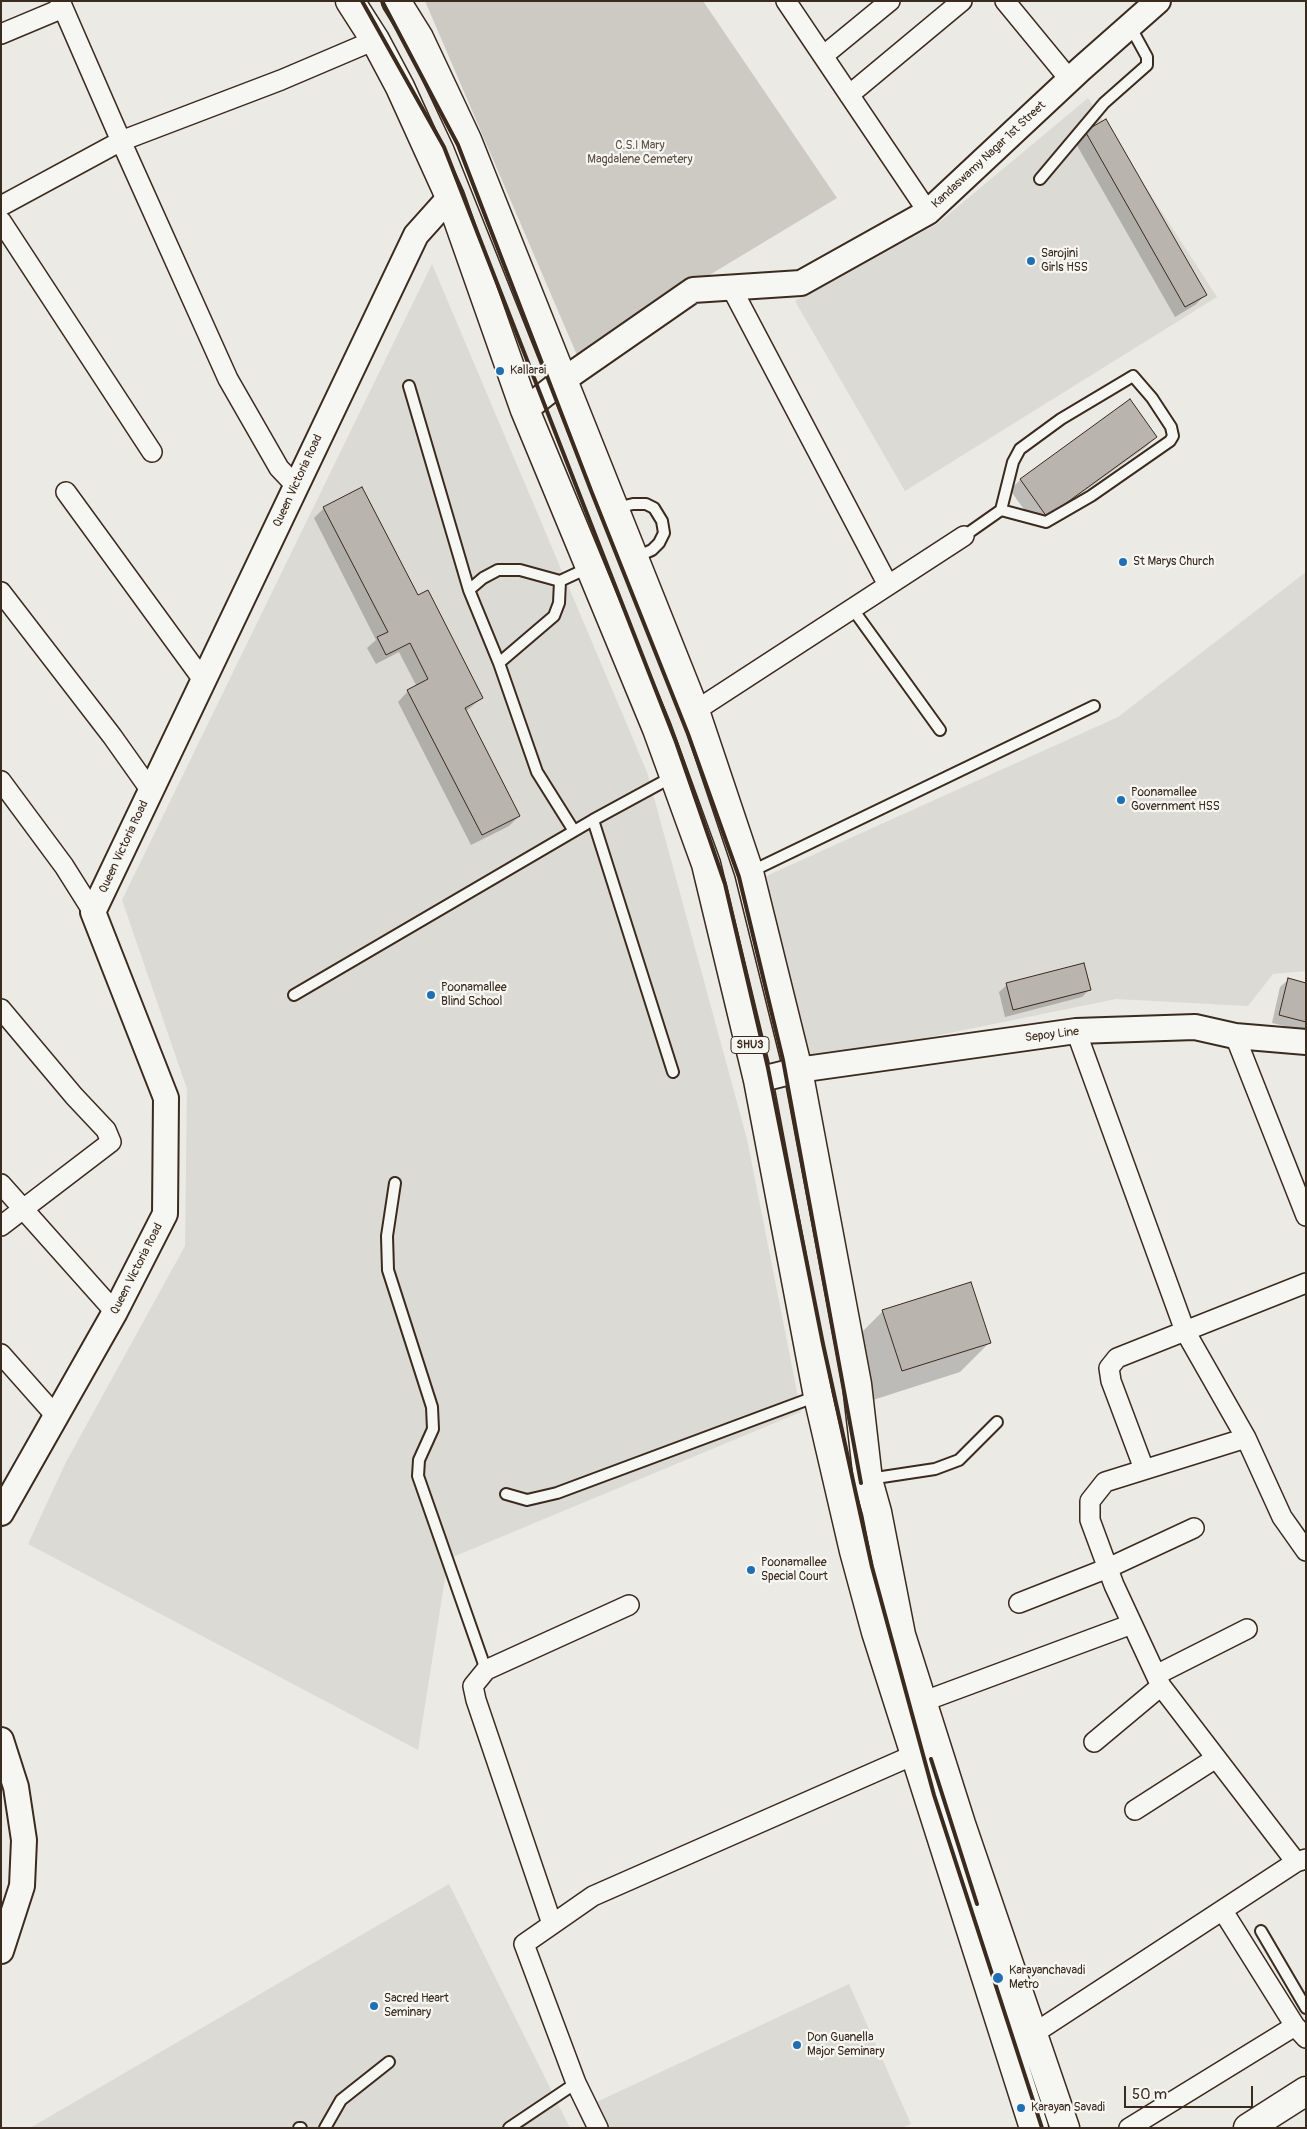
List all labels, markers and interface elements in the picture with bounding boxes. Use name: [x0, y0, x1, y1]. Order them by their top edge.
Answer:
street label: Kandaswamy Nagar 1st Street: [929, 98, 1049, 212]
park label: C.S.I Mary Magdalene Cemetery: [587, 139, 693, 167]
place label: Sarojini Girls HSS: [1041, 247, 1088, 275]
marker: Sarojini Girls HSS: [1025, 255, 1037, 267]
place label: Kallarai: [510, 364, 546, 378]
marker: Kallarai: [494, 365, 506, 377]
street label: Queen Victoria Road: [270, 432, 326, 530]
place label: St Marys Church: [1133, 555, 1214, 569]
marker: St Marys Church: [1117, 556, 1129, 568]
place label: Poonamallee Government HSS: [1131, 786, 1220, 814]
marker: Poonamallee Government HSS: [1115, 794, 1127, 806]
street label: Queen Victoria Road: [96, 798, 152, 896]
place label: Poonamallee Blind School: [441, 981, 507, 1009]
marker: Poonamallee Blind School: [425, 989, 437, 1001]
street label: Sepoy Line: [1024, 1025, 1080, 1045]
road number: SHU3: [731, 1036, 769, 1054]
street label: Queen Victoria Road: [108, 1221, 166, 1317]
place label: Poonamallee Special Court: [761, 1556, 828, 1584]
marker: Poonamallee Special Court: [745, 1564, 757, 1576]
place label: Karayanchavadi Metro: [1009, 1964, 1085, 1992]
marker: Karayanchavadi Metro: [991, 1971, 1005, 1985]
place label: Sacred Heart Seminary: [384, 1992, 449, 2020]
marker: Sacred Heart Seminary: [368, 2000, 380, 2012]
place label: Don Guanella Major Seminary: [807, 2031, 885, 2059]
marker: Don Guanella Major Seminary: [791, 2039, 803, 2051]
scale bar: [1127, 2076, 1256, 2108]
text: 50 m: [1132, 2085, 1167, 2104]
place label: Karayan Savadi: [1031, 2101, 1105, 2115]
marker: Karayan Savadi: [1015, 2102, 1027, 2114]

